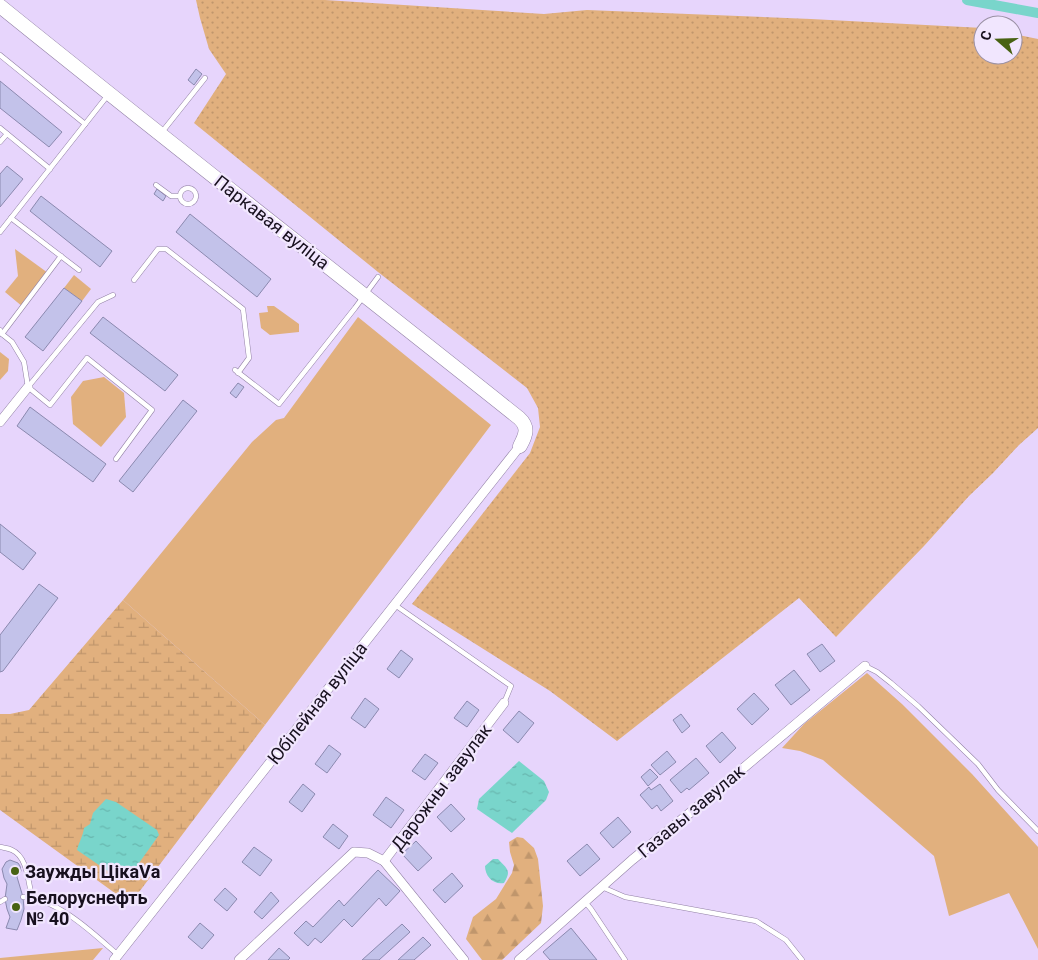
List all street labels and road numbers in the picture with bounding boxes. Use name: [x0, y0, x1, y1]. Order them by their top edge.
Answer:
street label: Паркавая вуліца: [210, 171, 334, 273]
street label: Юбілейная вуліца: [263, 638, 371, 768]
street label: Дарожны завулак: [386, 719, 496, 855]
street label: Газавы завулак: [633, 760, 749, 862]

